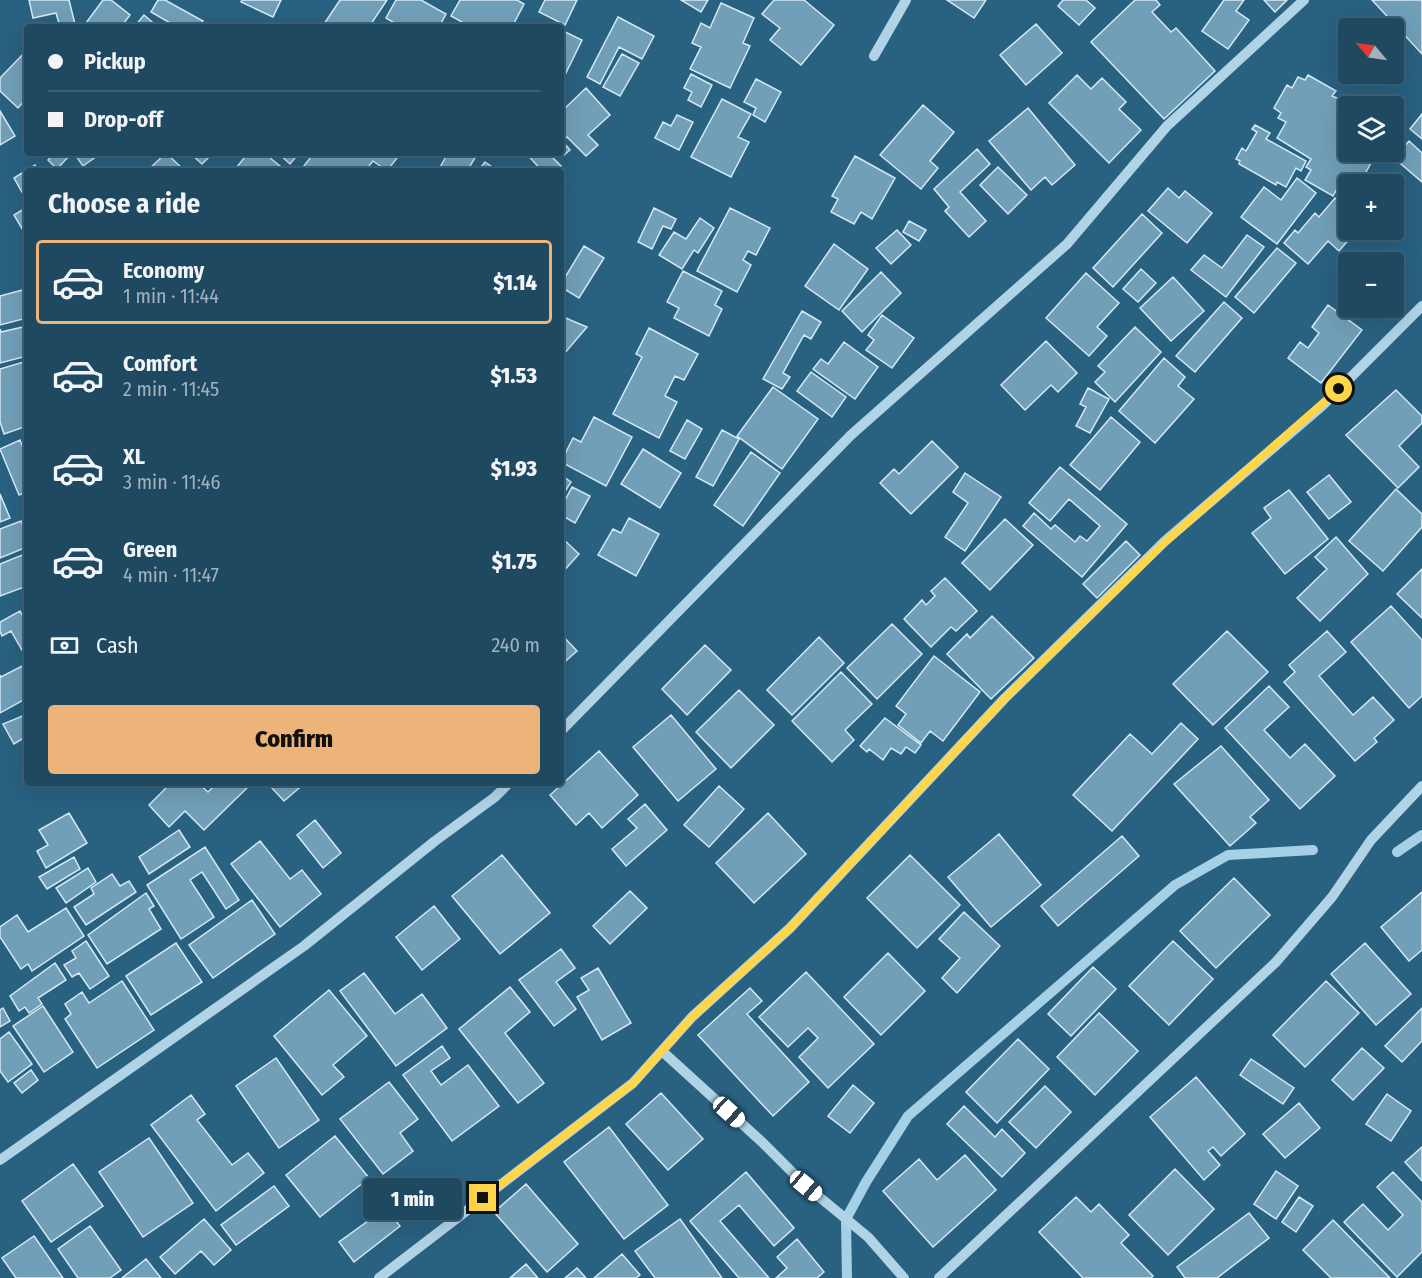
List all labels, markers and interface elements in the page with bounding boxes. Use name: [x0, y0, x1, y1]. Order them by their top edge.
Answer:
north arrow: [1338, 18, 1404, 84]
map controls: [1338, 18, 1404, 318]
text: Pickup: [84, 48, 146, 75]
button: layers: [1338, 96, 1404, 162]
text: Drop-off: [84, 106, 163, 133]
button: +: [1338, 174, 1404, 240]
text: Choose a ride: [48, 188, 200, 220]
button: −: [1338, 252, 1404, 318]
icon: car: [51, 255, 105, 309]
text: Economy: [123, 257, 204, 284]
text: $1.14: [493, 269, 537, 296]
text: 1 min · 11:44: [123, 284, 219, 308]
icon: car: [51, 348, 105, 402]
text: Comfort: [123, 350, 197, 377]
text: $1.53: [491, 362, 537, 389]
route start: [1325, 375, 1352, 402]
text: 2 min · 11:45: [123, 377, 219, 401]
icon: car: [51, 441, 105, 495]
text: XL: [123, 443, 145, 470]
text: $1.93: [491, 455, 537, 482]
text: 3 min · 11:46: [123, 470, 220, 494]
icon: car: [51, 534, 105, 588]
text: Green: [123, 536, 177, 563]
text: $1.75: [492, 548, 537, 575]
text: 4 min · 11:47: [123, 563, 219, 587]
icon: cash: [48, 629, 81, 662]
text: Cash: [96, 632, 139, 659]
text: 240 m: [491, 633, 540, 657]
button: Confirm: [48, 705, 540, 774]
car: [710, 1093, 748, 1131]
car: [786, 1168, 826, 1204]
callout: 1 min: [363, 1177, 462, 1219]
route end: [469, 1184, 496, 1211]
text: 1 min: [391, 1187, 434, 1211]

